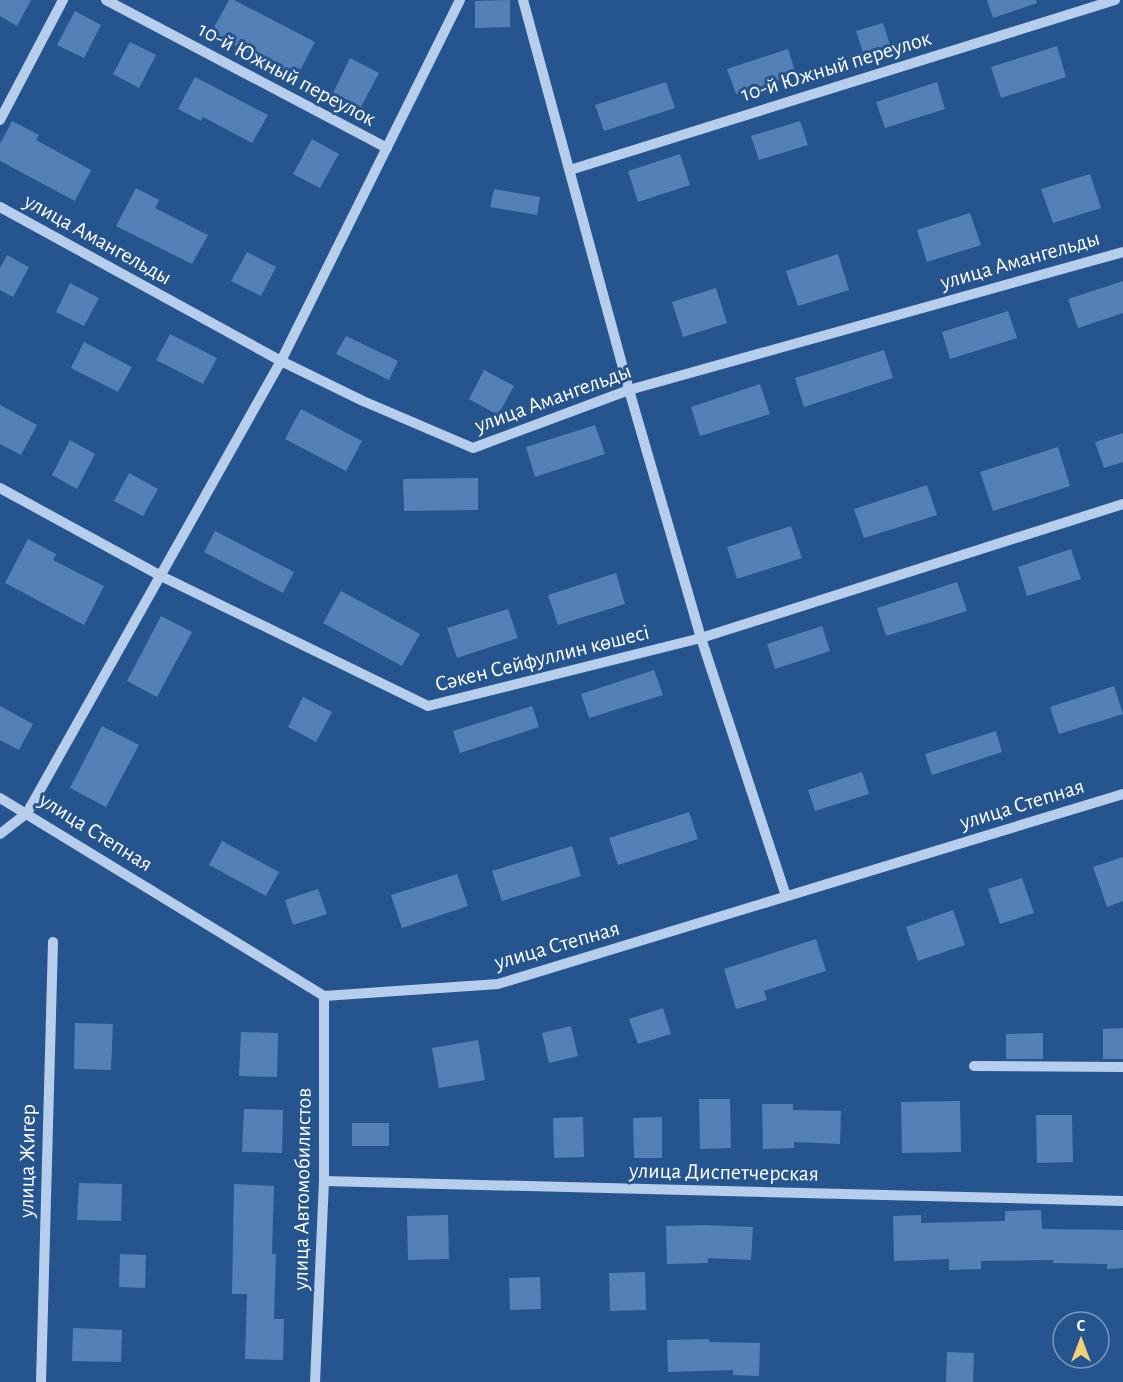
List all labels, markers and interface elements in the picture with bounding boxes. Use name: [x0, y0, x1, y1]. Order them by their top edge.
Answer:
street label: 10-й Южный переулок: [195, 18, 379, 130]
street label: 10-й Южный переулок: [738, 27, 934, 105]
street label: улица Амангельды: [20, 189, 175, 289]
street label: улица Амангельды: [937, 227, 1102, 294]
street label: улица Амангельды: [471, 359, 634, 437]
street label: Сәкен Сейфуллин көшесі: [433, 621, 651, 695]
street label: улица Степная: [956, 775, 1087, 834]
street label: улица Степная: [35, 788, 156, 875]
street label: улица Степная: [491, 917, 622, 974]
street label: улица Автомобилистов: [289, 1088, 315, 1291]
street label: улица Жигер: [15, 1104, 39, 1219]
street label: улица Диспетчерская: [628, 1159, 819, 1185]
north arrow: [1051, 1310, 1111, 1370]
text: С: [1077, 1318, 1086, 1334]

